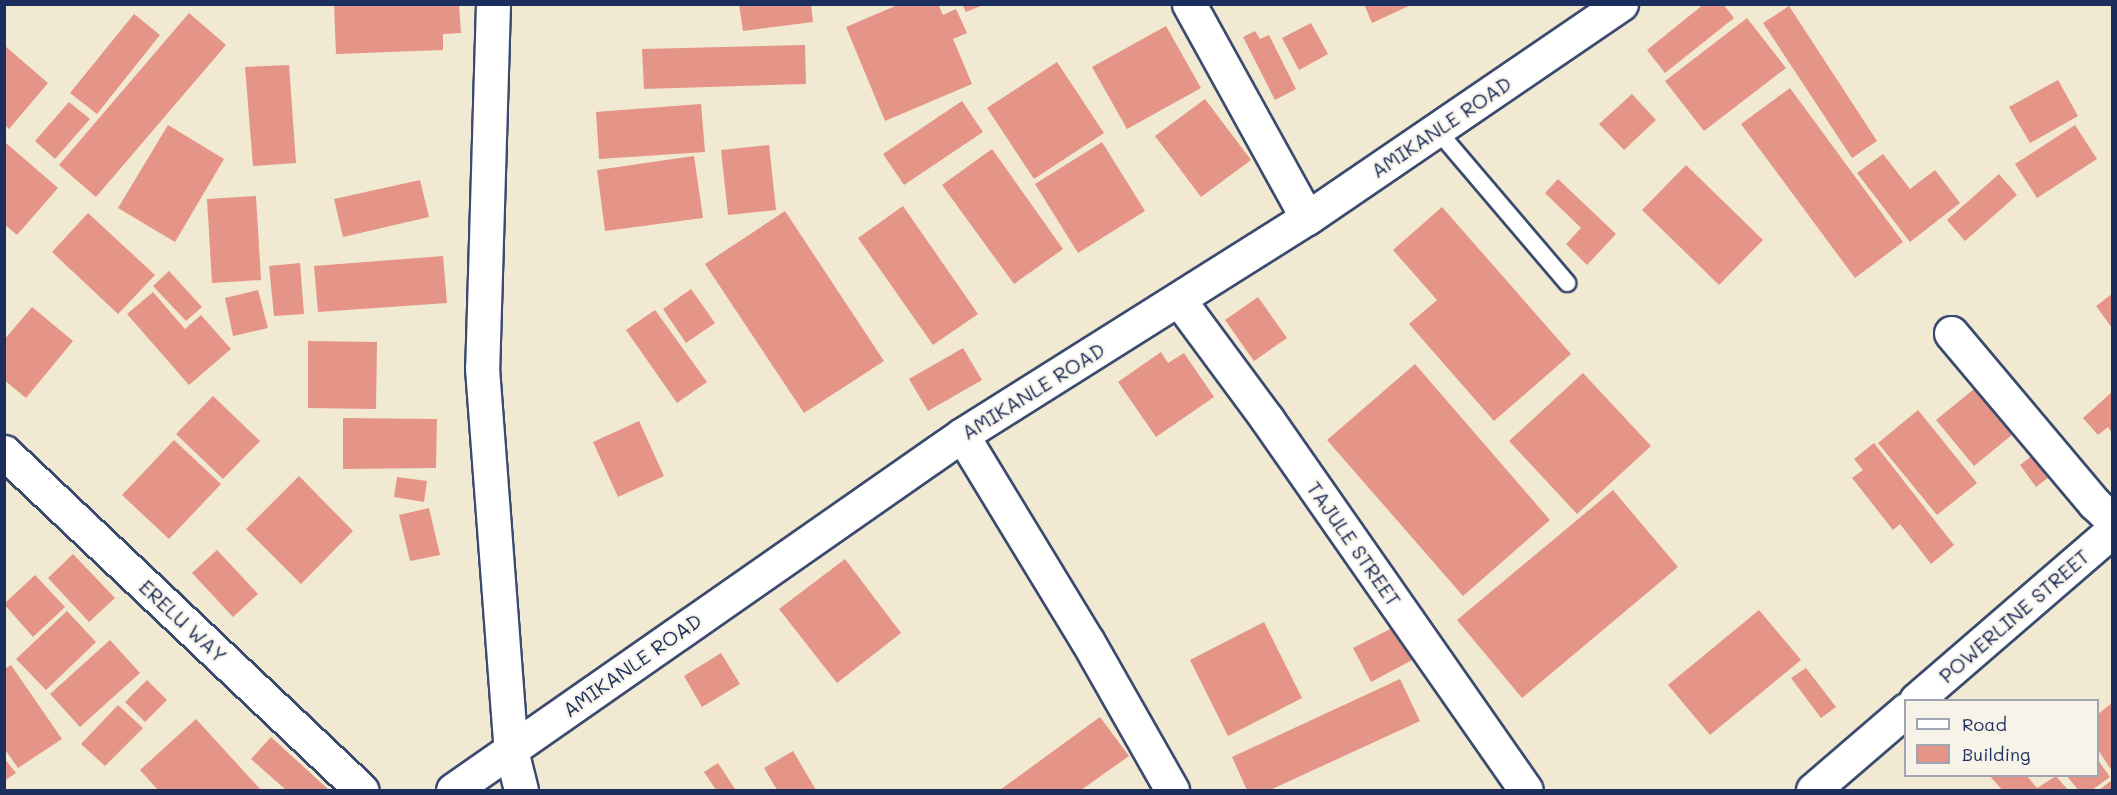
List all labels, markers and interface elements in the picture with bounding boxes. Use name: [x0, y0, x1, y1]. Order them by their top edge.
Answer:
street label: AMIKANLE ROAD: [1366, 71, 1516, 183]
street label: AMIKANLE ROAD: [957, 337, 1109, 445]
street label: TAJULE STREET: [1302, 477, 1406, 611]
street label: POWERLINE STREET: [1934, 544, 2094, 688]
street label: ERELU WAY: [134, 575, 232, 667]
street label: AMIKANLE ROAD: [558, 608, 706, 722]
legend: [1904, 699, 2099, 777]
text: Road: [1962, 712, 2007, 736]
text: Building: [1962, 742, 2030, 766]

